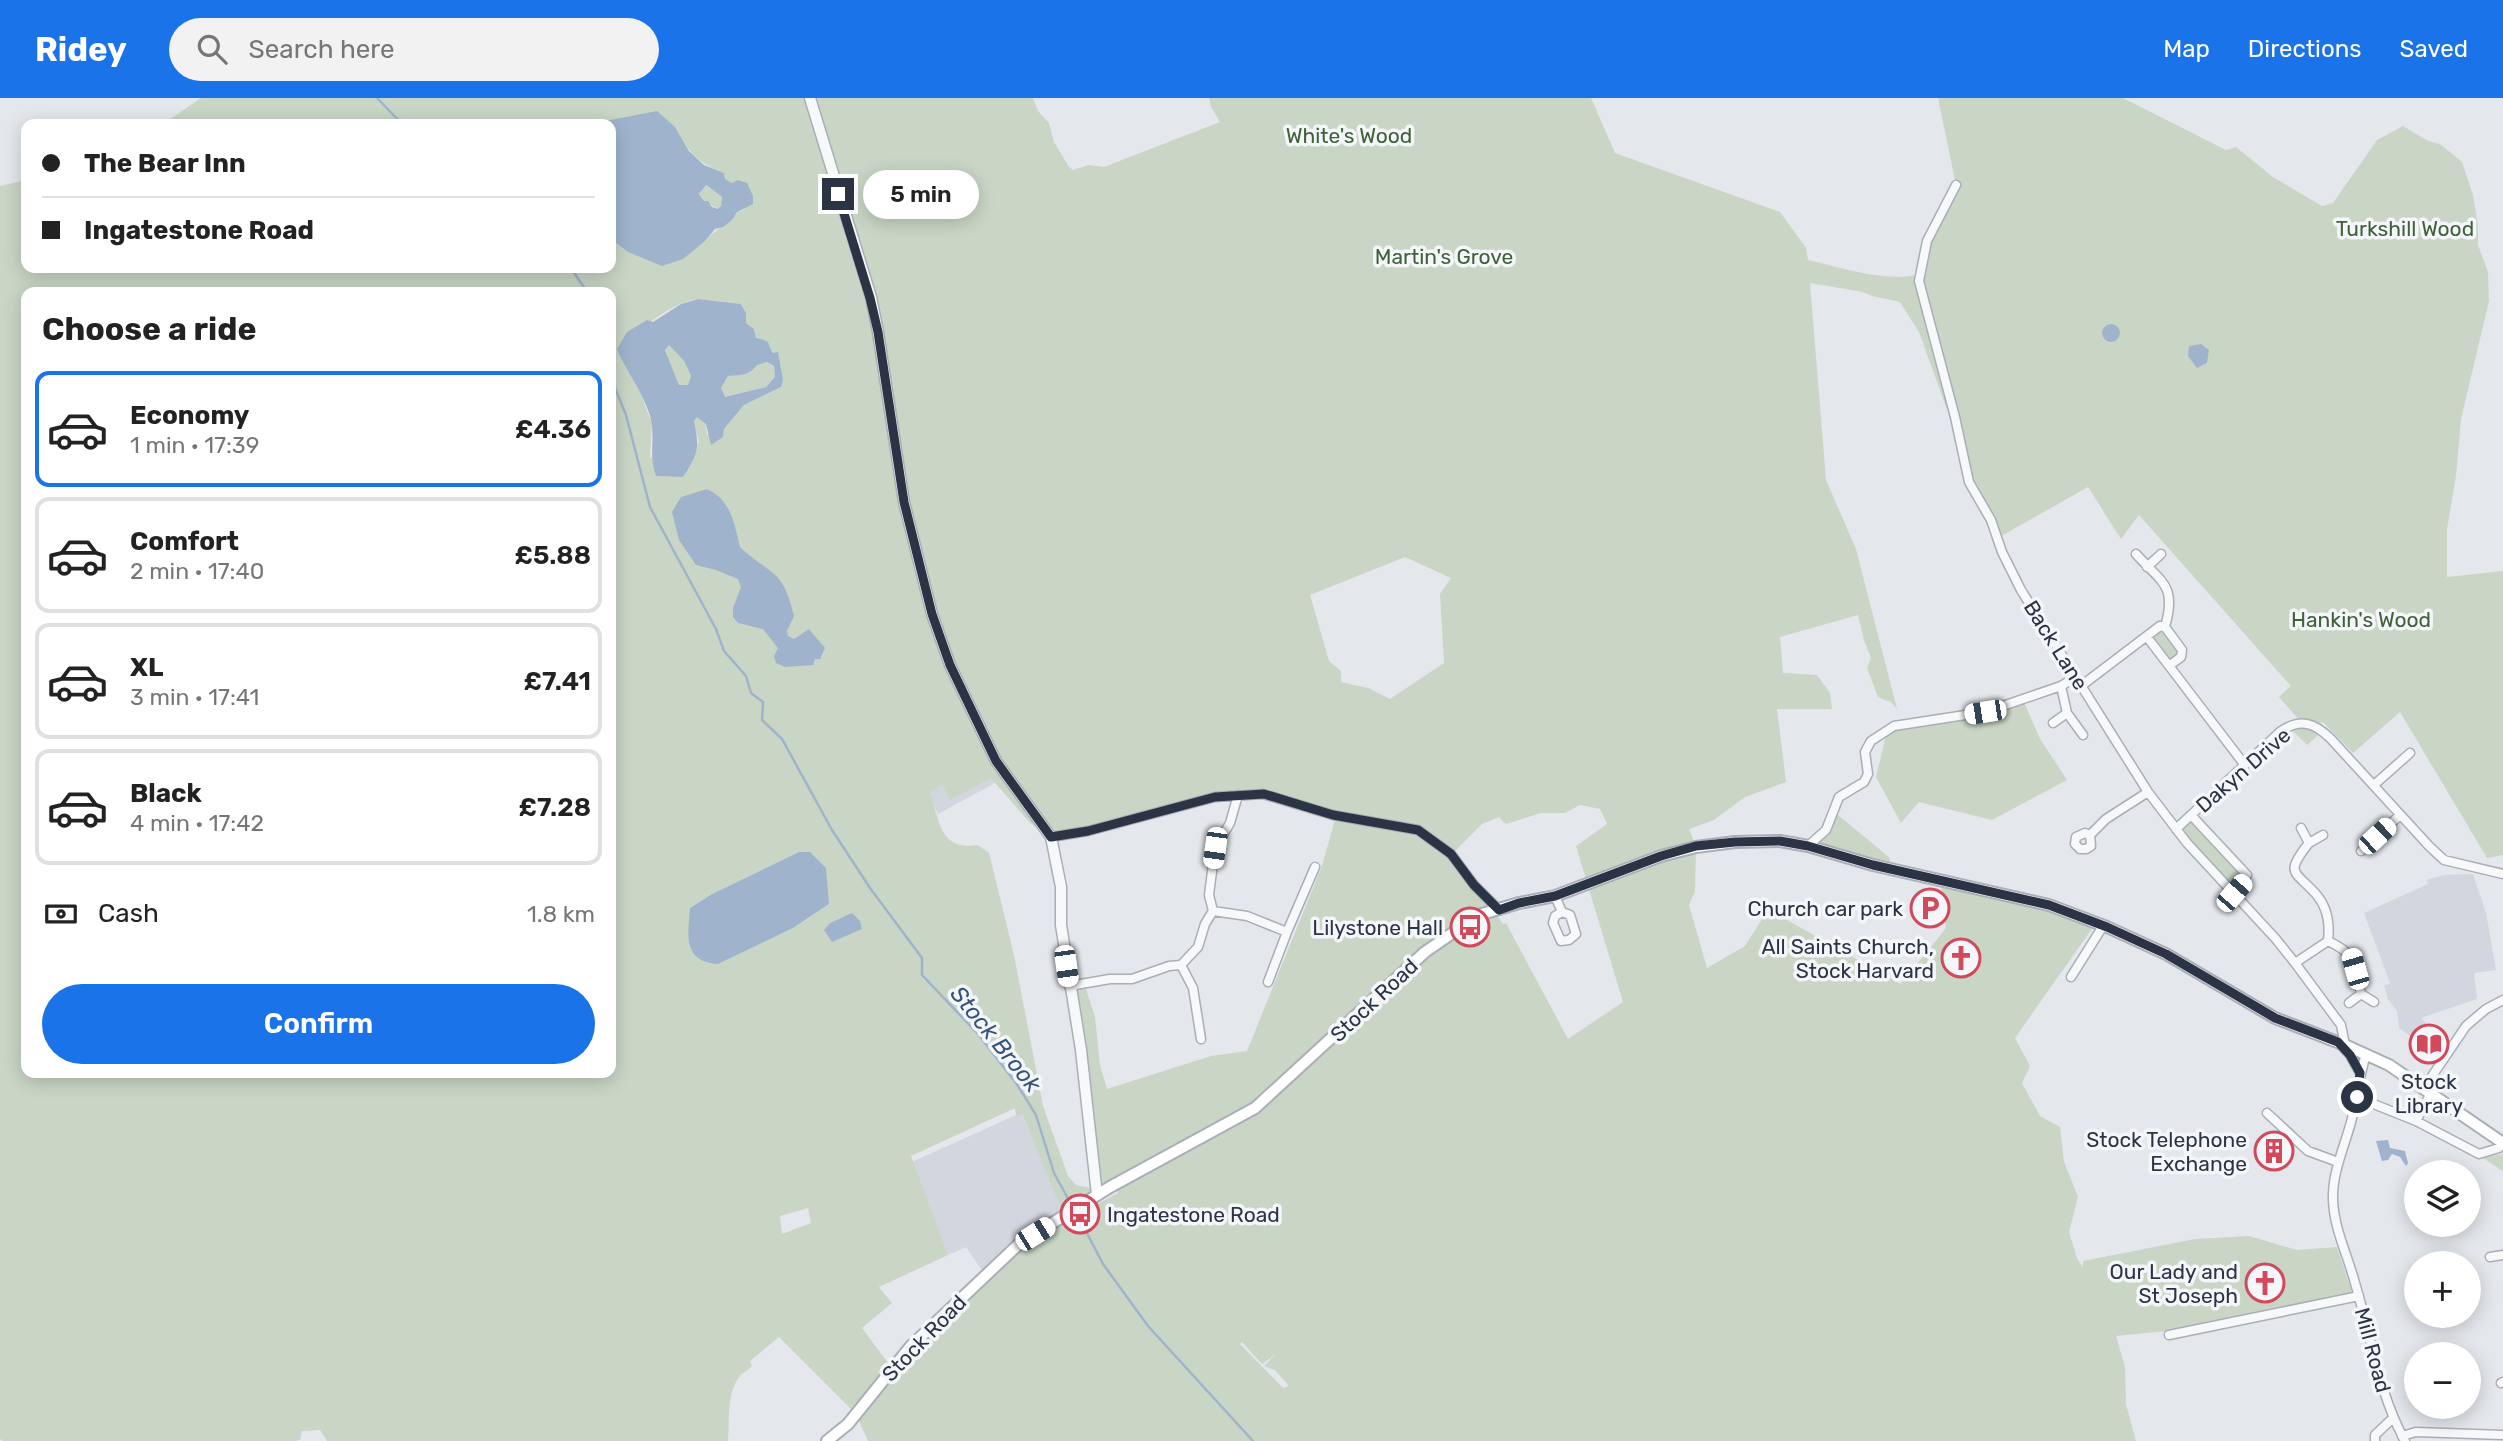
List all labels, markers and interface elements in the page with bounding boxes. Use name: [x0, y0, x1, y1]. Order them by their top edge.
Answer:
search box: [169, 18, 659, 81]
text: Ridey: [35, 30, 127, 69]
icon: search: [193, 30, 231, 68]
text: Search here: [249, 34, 394, 65]
text: Map: [2163, 35, 2210, 63]
text: Directions: [2248, 35, 2361, 63]
text: Saved: [2399, 35, 2468, 63]
park label: White's Wood: [1286, 123, 1412, 148]
text: The Bear Inn: [84, 148, 246, 179]
callout: 5 min: [862, 170, 978, 218]
route end: [822, 178, 854, 210]
text: 5 min: [890, 180, 952, 208]
text: Ingatestone Road: [84, 215, 314, 246]
park label: Turkshill Wood: [2336, 216, 2474, 241]
park label: Martin's Grove: [1375, 244, 1513, 269]
text: Choose a ride: [42, 310, 256, 348]
icon: car: [46, 398, 109, 461]
text: Economy: [130, 400, 249, 431]
text: £4.36: [515, 414, 591, 445]
text: 1 min · 17:39: [130, 431, 259, 459]
icon: car: [46, 524, 109, 587]
text: Comfort: [130, 526, 239, 557]
text: £5.88: [515, 540, 591, 571]
text: 2 min · 17:40: [130, 557, 264, 585]
street label: Back Lane: [2019, 596, 2093, 694]
park label: Hankin's Wood: [2291, 607, 2431, 632]
icon: car: [46, 650, 109, 713]
text: XL: [130, 652, 163, 683]
text: £7.41: [523, 666, 591, 697]
text: 3 min · 17:41: [130, 683, 259, 711]
car: [1963, 698, 2008, 726]
street label: Dakyn Drive: [2191, 722, 2295, 818]
icon: car: [46, 776, 109, 839]
text: Black: [130, 778, 202, 809]
text: £7.28: [519, 792, 591, 823]
text: 4 min · 17:42: [130, 809, 264, 837]
car: [2355, 814, 2400, 858]
car: [1202, 826, 1229, 870]
car: [2213, 870, 2256, 916]
parking icon: Church car park: [1909, 887, 1951, 929]
icon: cash: [42, 895, 80, 933]
place label: Church car park: [1748, 896, 1903, 921]
text: Cash: [98, 898, 159, 929]
text: 1.8 km: [527, 900, 595, 928]
bus stop icon: Lilystone Hall: [1449, 906, 1491, 948]
place label: Lilystone Hall: [1312, 915, 1443, 940]
place label: All Saints Church, Stock Harvard: [1761, 934, 1934, 983]
church icon: All Saints Church, Stock Harvard: [1940, 937, 1982, 979]
car: [1053, 944, 1080, 988]
car: [2340, 946, 2371, 992]
street label: Stock Road: [1325, 953, 1423, 1047]
water label: Stock Brook: [945, 980, 1048, 1099]
button: Confirm: [42, 984, 595, 1064]
library icon: Stock Library: [2408, 1023, 2450, 1065]
place label: Stock Library: [2395, 1069, 2464, 1118]
route start: [2341, 1081, 2373, 1113]
place label: Stock Telephone Exchange: [2086, 1127, 2247, 1176]
building icon: Stock Telephone Exchange: [2253, 1130, 2295, 1172]
map controls: [2404, 1160, 2481, 1419]
button: layers: [2404, 1160, 2481, 1237]
bus stop icon: Ingatestone Road: [1059, 1193, 1101, 1235]
place label: Ingatestone Road: [1107, 1202, 1280, 1227]
car: [1012, 1214, 1059, 1254]
button: +: [2404, 1251, 2481, 1328]
place label: Our Lady and St Joseph: [2110, 1259, 2238, 1308]
church icon: Our Lady and St Joseph: [2244, 1262, 2286, 1304]
street label: Stock Road: [877, 1290, 971, 1386]
street label: Mill Road: [2350, 1305, 2396, 1395]
button: −: [2404, 1342, 2481, 1419]

